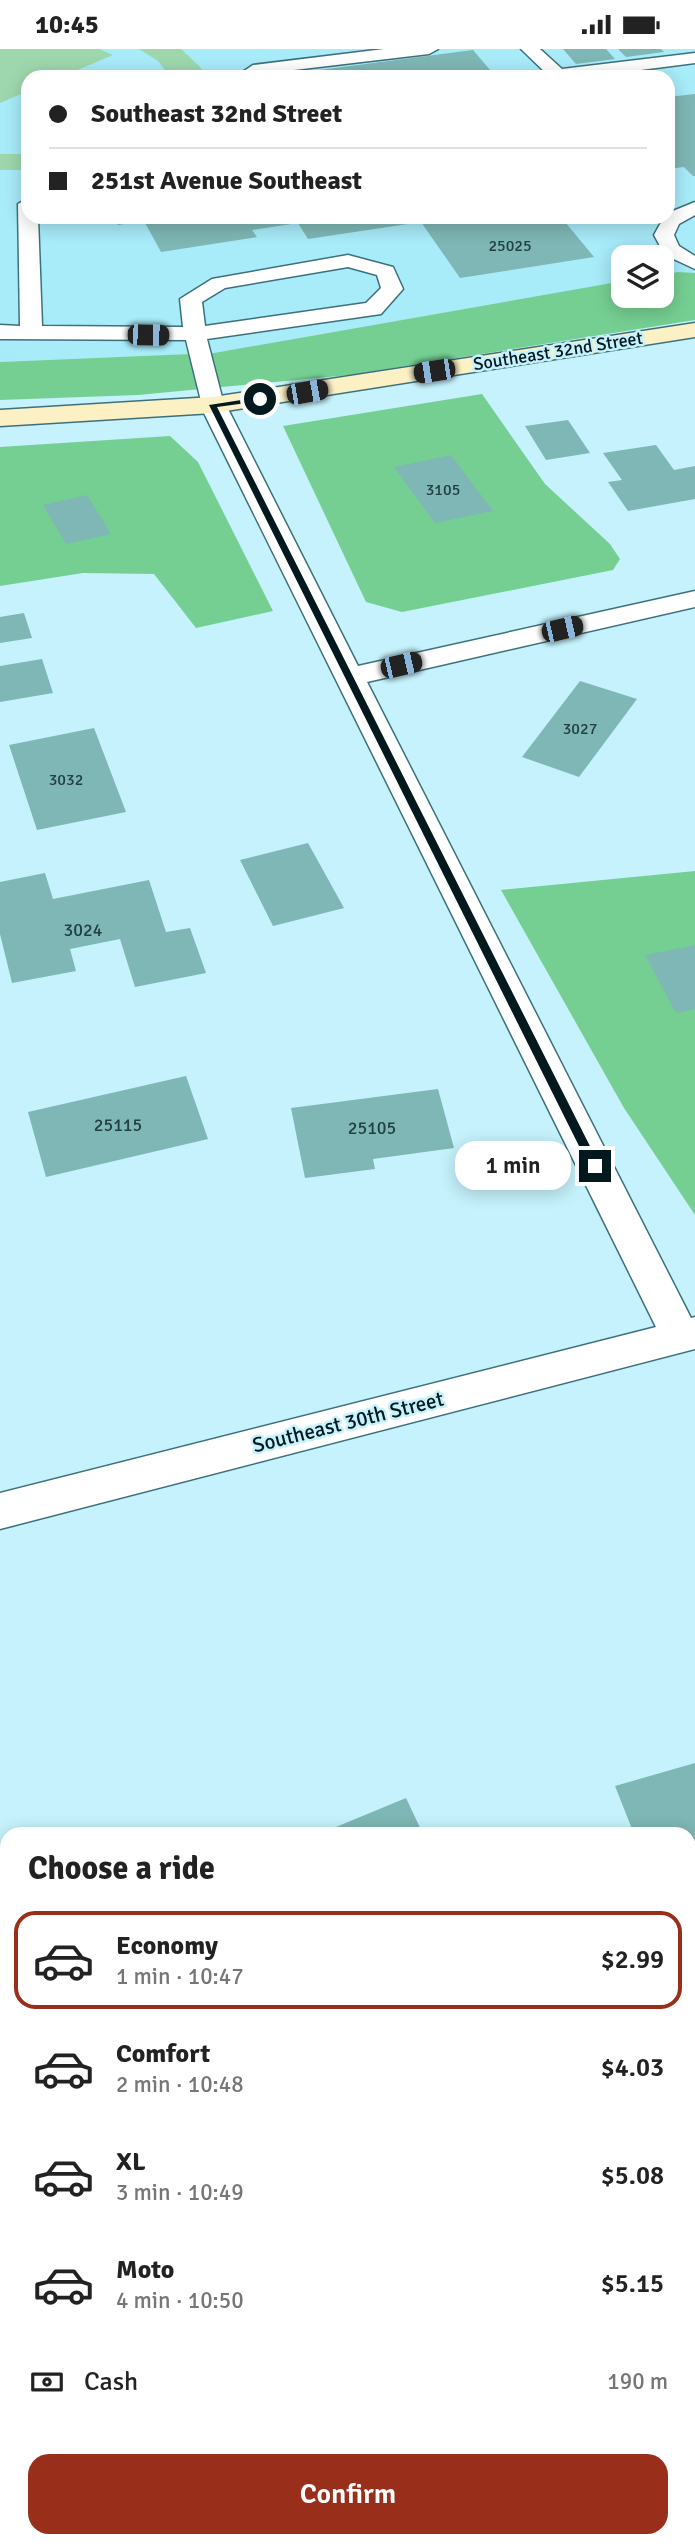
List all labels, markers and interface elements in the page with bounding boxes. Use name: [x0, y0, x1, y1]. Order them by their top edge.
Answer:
text: 10:45: [35, 9, 99, 41]
text: Southeast 32nd Street: [91, 98, 342, 130]
text: 251st Avenue Southeast: [91, 165, 362, 197]
house number: 25025: [488, 236, 532, 256]
map controls: [611, 245, 674, 308]
button: layers: [611, 245, 674, 308]
car: [127, 324, 170, 346]
street label: Southeast 32nd Street: [472, 327, 644, 375]
car: [412, 357, 457, 385]
car: [285, 378, 330, 406]
route start: [244, 383, 276, 415]
house number: 3105: [426, 480, 460, 500]
car: [540, 614, 585, 644]
car: [379, 650, 424, 680]
house number: 3027: [563, 719, 597, 739]
house number: 3032: [49, 770, 83, 790]
house number: 3024: [64, 919, 103, 941]
house number: 25115: [94, 1114, 142, 1136]
house number: 25105: [348, 1117, 396, 1139]
callout: 1 min: [455, 1141, 570, 1191]
route end: [579, 1150, 611, 1182]
text: 1 min: [485, 1151, 541, 1180]
street label: Southeast 30th Street: [250, 1386, 446, 1458]
text: Choose a ride: [28, 1849, 215, 1888]
icon: car: [32, 1929, 95, 1992]
text: Economy: [116, 1930, 218, 1962]
text: $2.99: [601, 1944, 664, 1976]
text: 1 min · 10:47: [116, 1962, 244, 1991]
icon: car: [32, 2037, 95, 2100]
text: Comfort: [116, 2038, 210, 2070]
text: $4.03: [601, 2052, 664, 2084]
text: 2 min · 10:48: [116, 2070, 244, 2099]
icon: car: [32, 2145, 95, 2208]
text: XL: [116, 2146, 146, 2178]
text: $5.08: [601, 2160, 664, 2192]
text: 3 min · 10:49: [116, 2178, 244, 2207]
icon: car: [32, 2253, 95, 2316]
text: Moto: [116, 2254, 174, 2286]
text: $5.15: [601, 2268, 664, 2300]
text: 4 min · 10:50: [116, 2286, 244, 2315]
icon: cash: [28, 2363, 66, 2401]
text: Cash: [84, 2366, 138, 2398]
text: 190 m: [607, 2367, 668, 2396]
button: Confirm: [28, 2454, 668, 2534]

